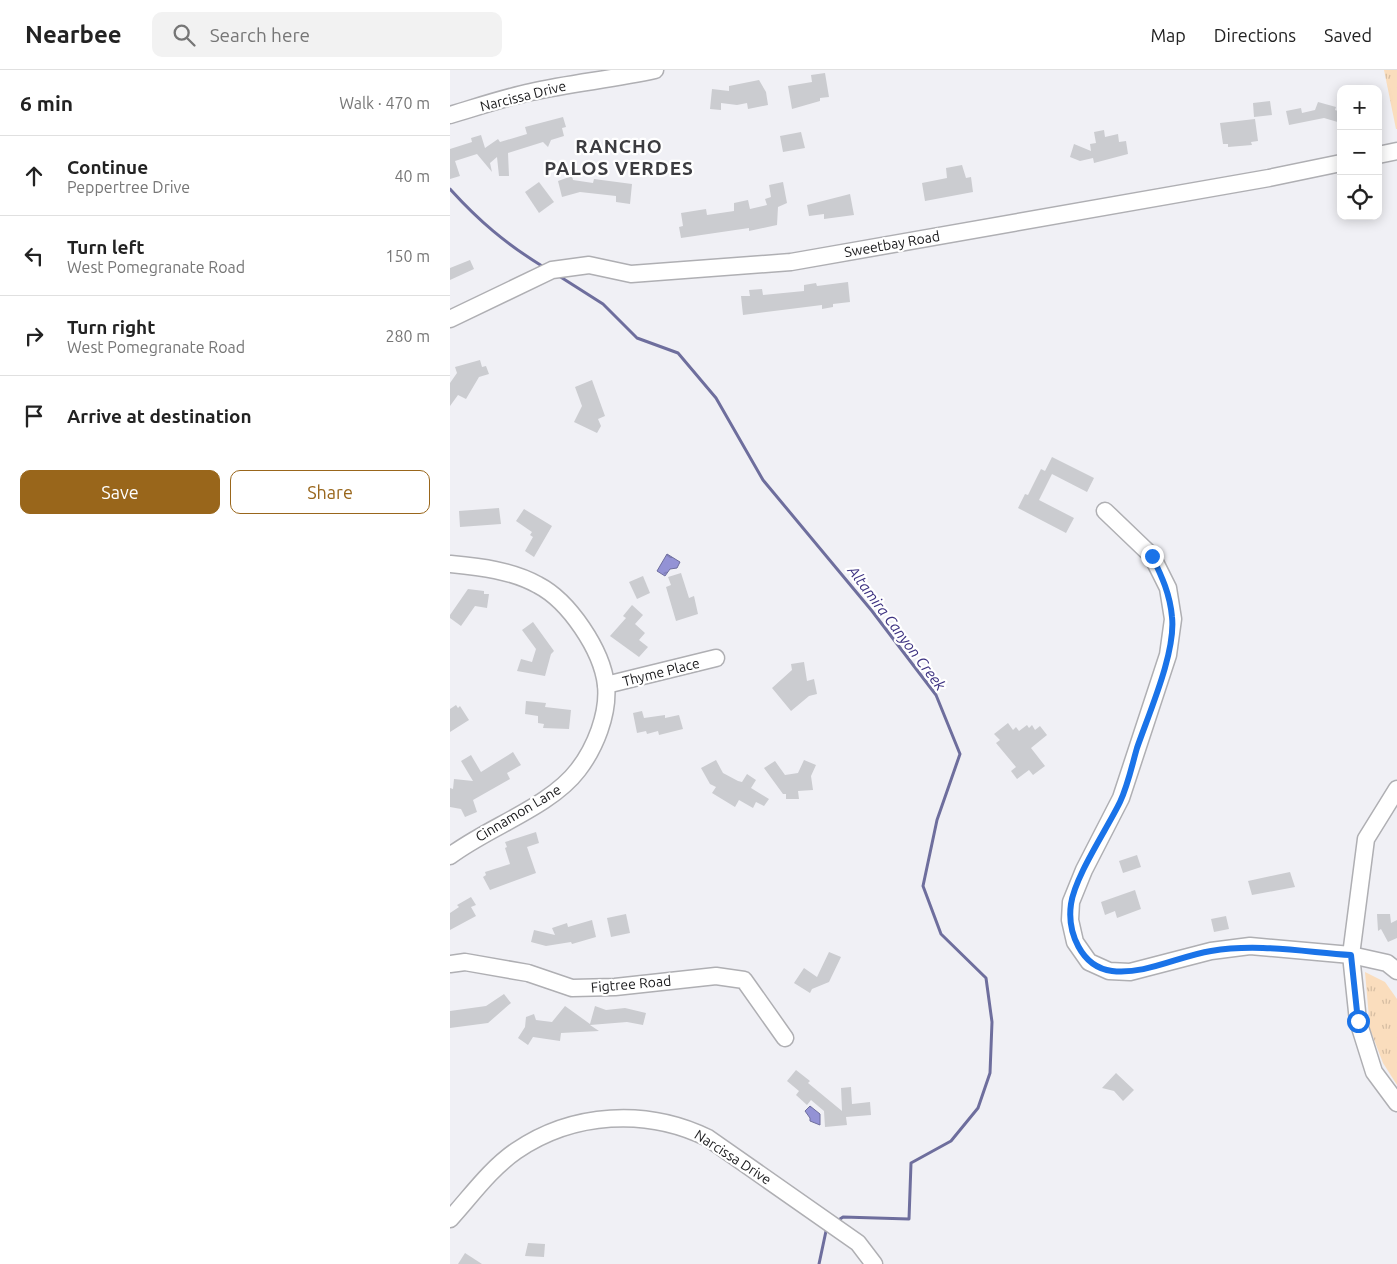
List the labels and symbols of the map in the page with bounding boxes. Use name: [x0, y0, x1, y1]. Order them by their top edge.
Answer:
street label: Narcissa Drive: [478, 78, 568, 114]
district label: RANCHO PALOS VERDES: [544, 135, 694, 179]
street label: Sweetbay Road: [843, 228, 941, 260]
route end: [1141, 545, 1164, 568]
water label: Altamira Canyon Creek: [844, 562, 950, 694]
street label: Thyme Place: [621, 655, 701, 689]
street label: Cinnamon Lane: [472, 781, 564, 845]
street label: Figtree Road: [590, 973, 672, 995]
route start: [1347, 1010, 1370, 1033]
street label: Narcissa Drive: [692, 1126, 774, 1188]

